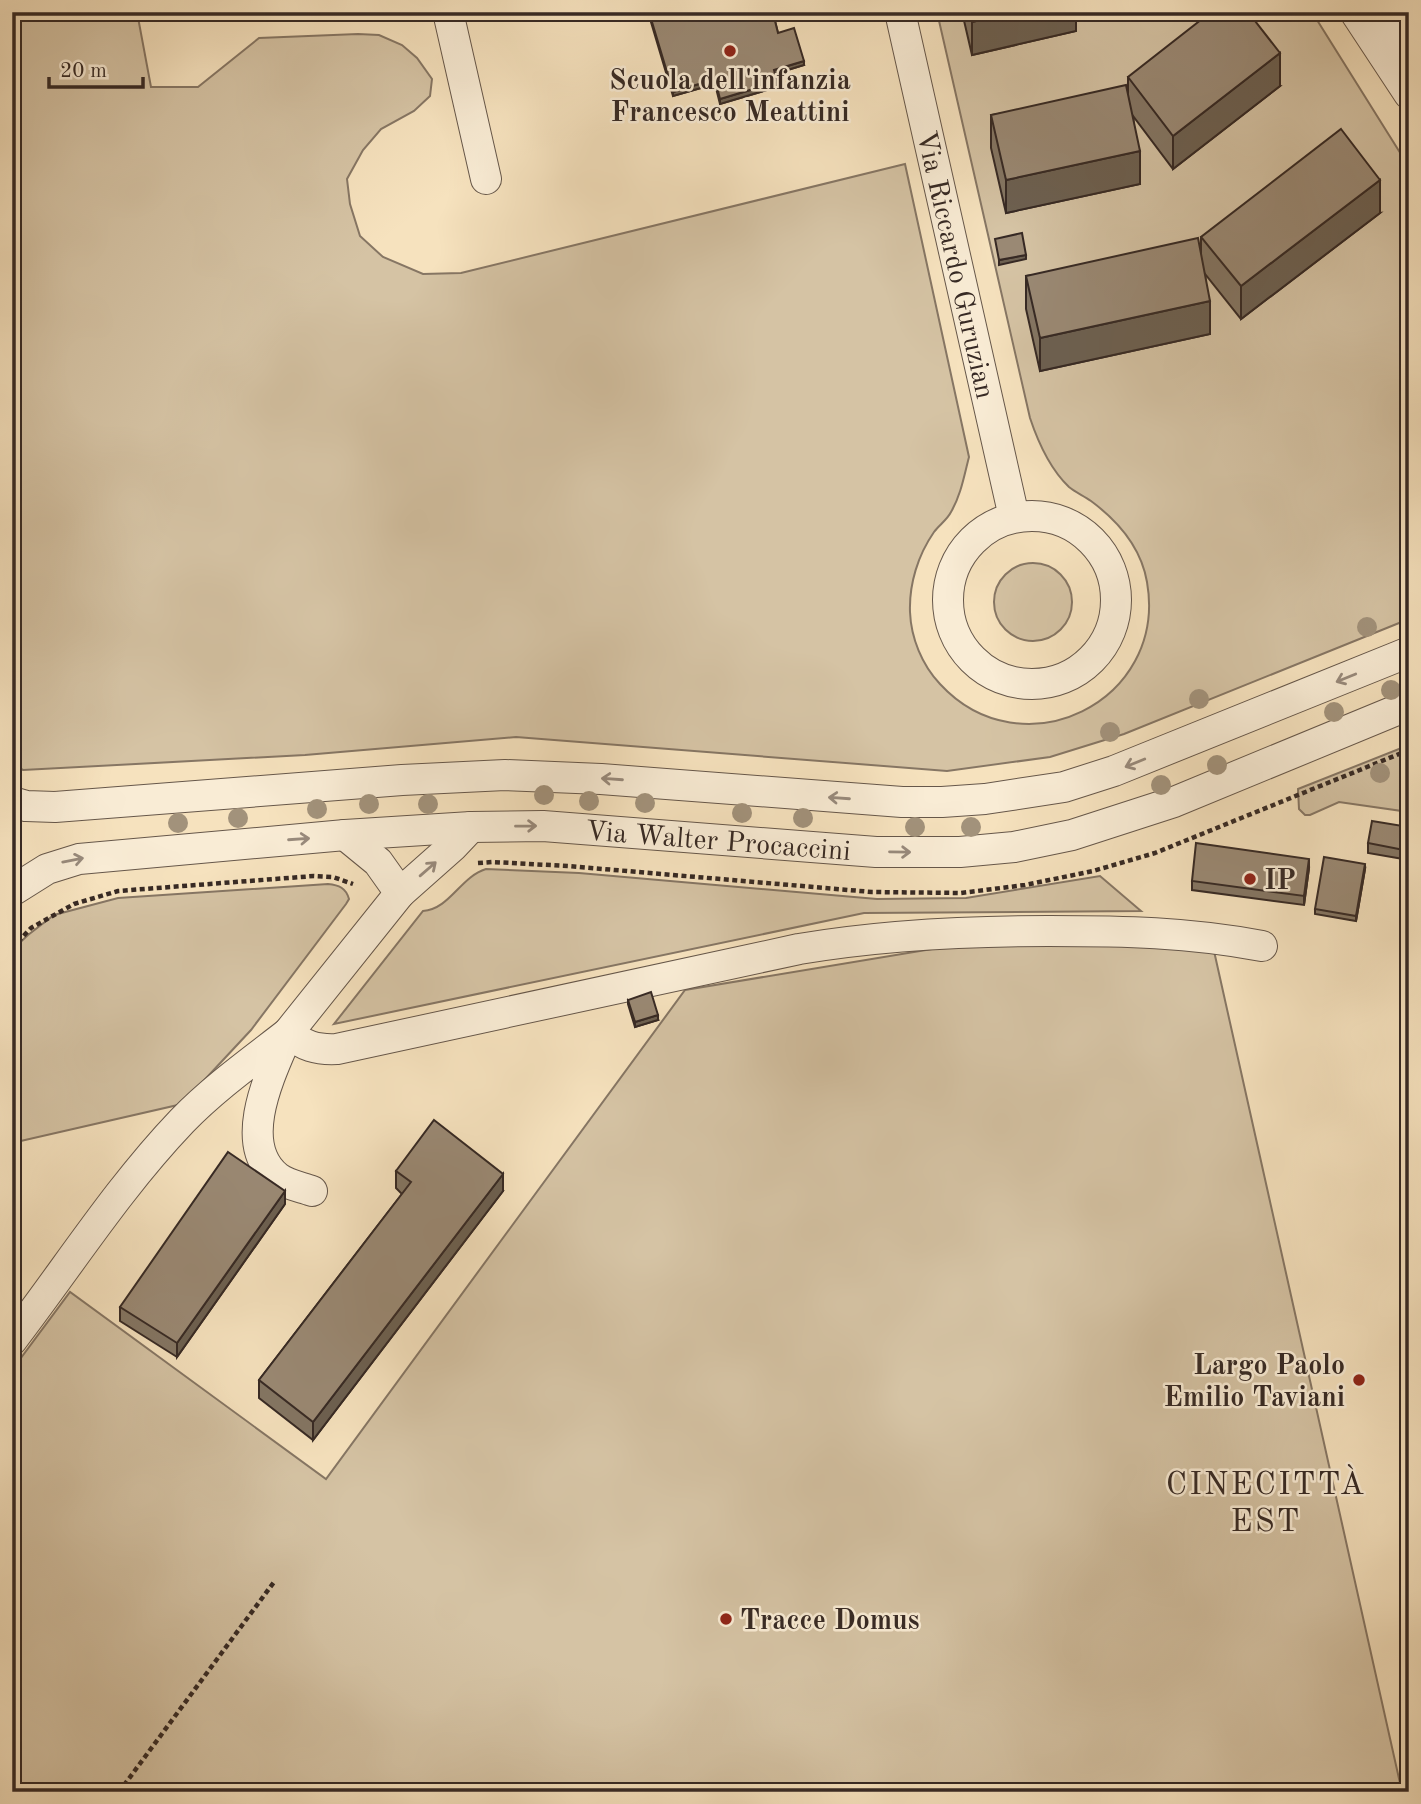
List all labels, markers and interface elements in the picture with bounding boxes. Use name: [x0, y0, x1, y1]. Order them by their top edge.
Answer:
marker: Scuola dell'infanzia Francesco Meattini: [722, 43, 738, 59]
scale bar: [49, 46, 144, 90]
text: 20 m: [60, 61, 107, 82]
place label: Scuola dell'infanzia Francesco Meattini: [609, 68, 851, 128]
street label: Via Riccardo Guruzian: [910, 129, 998, 402]
one-way arrow: [1335, 672, 1357, 685]
one-way arrow: [1124, 757, 1146, 770]
one-way arrow: [601, 773, 624, 786]
one-way arrow: [828, 791, 851, 804]
street label: Via Walter Procaccini: [584, 818, 852, 867]
one-way arrow: [514, 820, 537, 833]
one-way arrow: [287, 832, 310, 845]
one-way arrow: [888, 845, 911, 859]
one-way arrow: [61, 853, 84, 867]
one-way arrow: [418, 861, 436, 877]
place label: IP: [1264, 868, 1296, 896]
marker: IP: [1242, 871, 1258, 887]
place label: Largo Paolo Emilio Taviani: [1163, 1353, 1345, 1413]
marker: Largo Paolo Emilio Taviani: [1351, 1372, 1367, 1388]
district label: CINECITTÀ EST: [1166, 1464, 1366, 1539]
place label: Tracce Domus: [740, 1608, 920, 1636]
marker: Tracce Domus: [718, 1611, 734, 1627]

